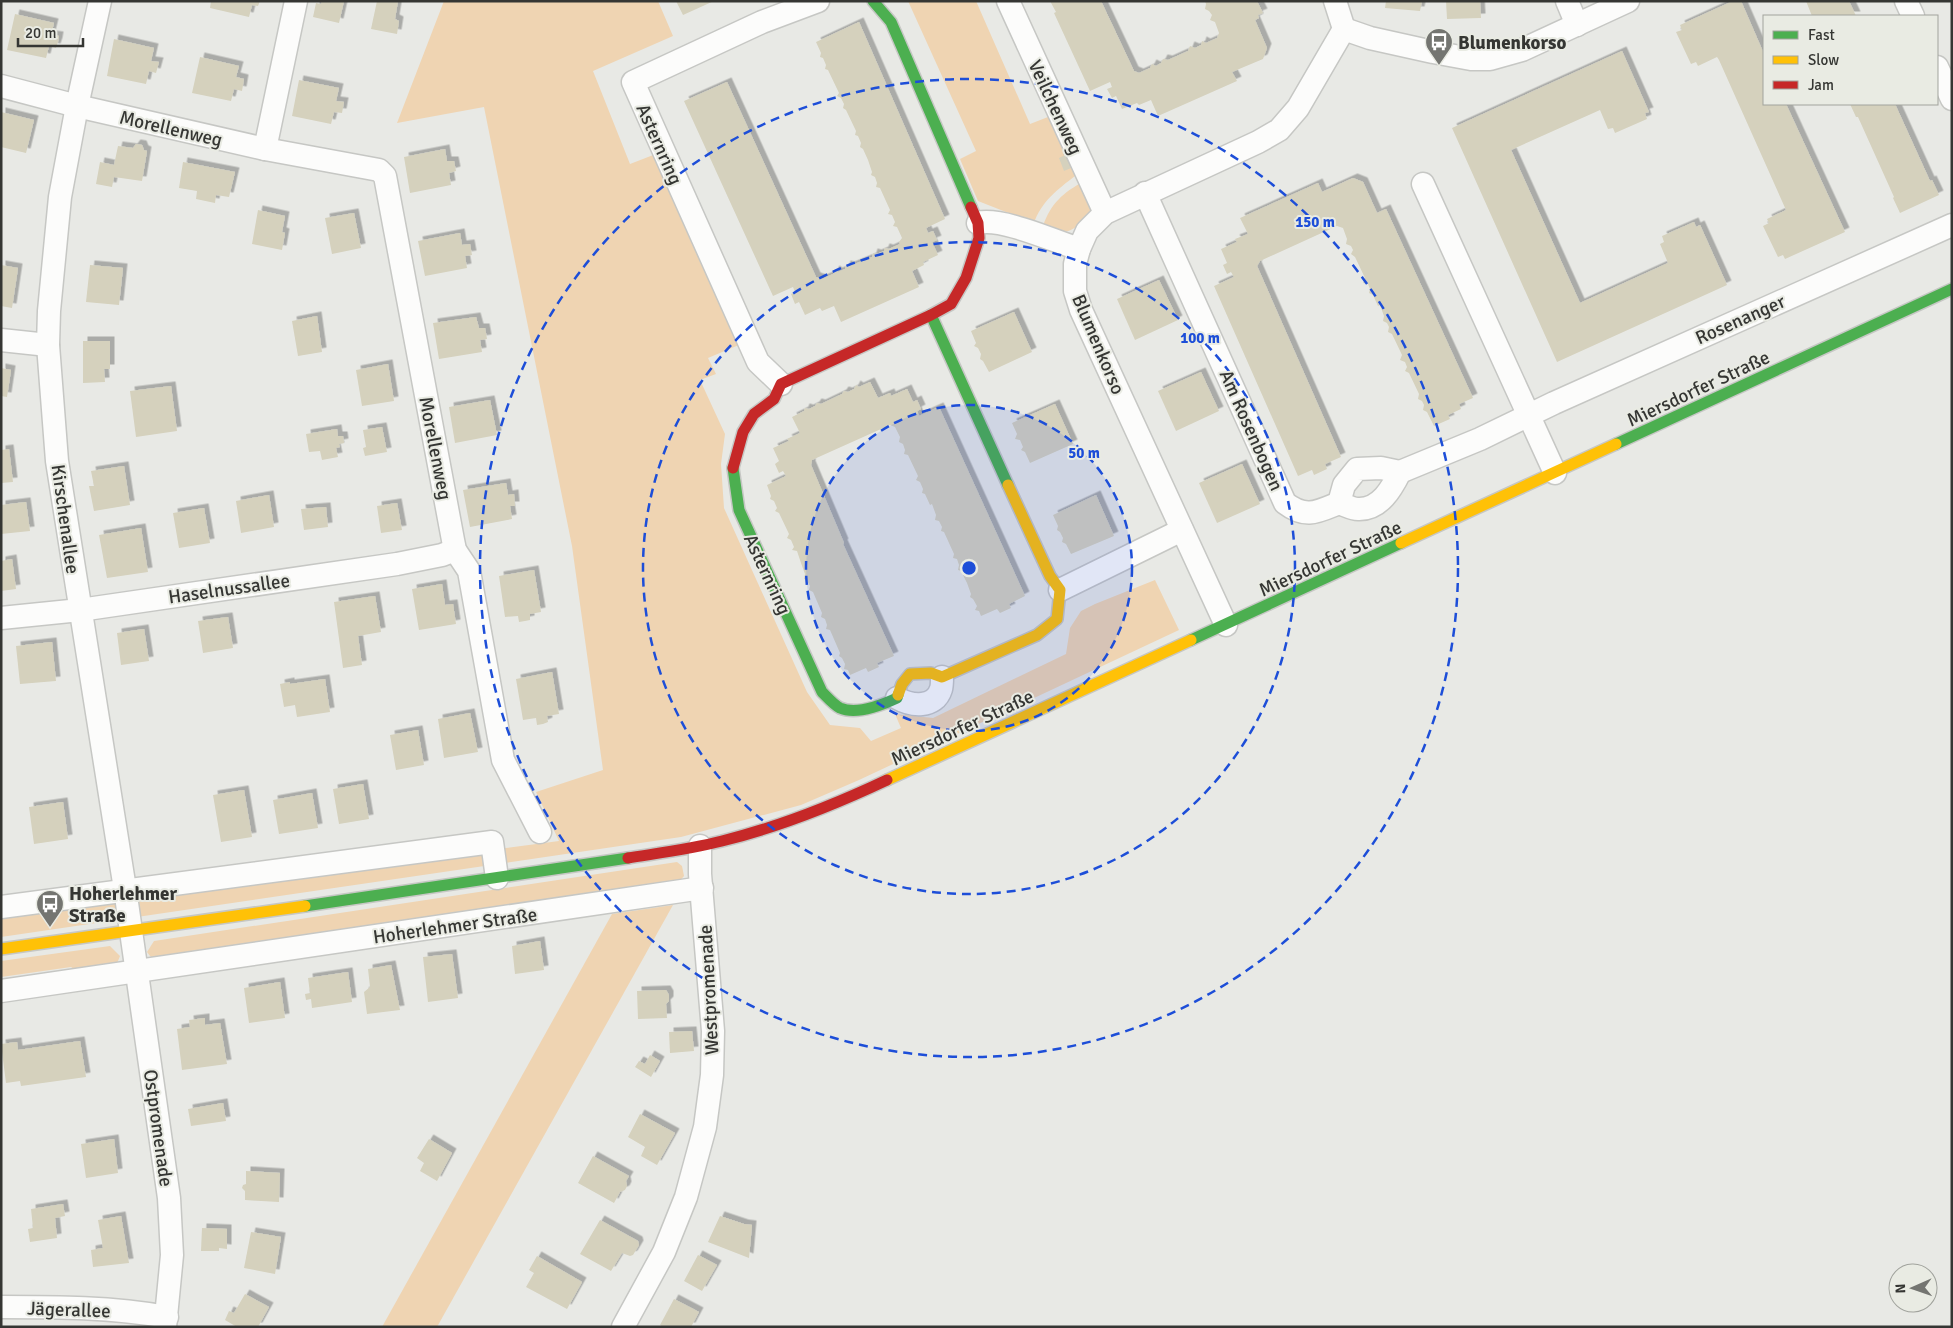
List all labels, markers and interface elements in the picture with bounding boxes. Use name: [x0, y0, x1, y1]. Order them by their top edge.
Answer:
scale bar: [18, 15, 82, 47]
legend: [1763, 15, 1938, 105]
text: 20 m: [25, 24, 56, 42]
text: Fast: [1808, 26, 1835, 44]
bus stop icon: Blumenkorso: [1424, 27, 1454, 66]
place label: Blumenkorso: [1458, 31, 1566, 55]
text: Slow: [1808, 51, 1839, 69]
street label: Veilchenweg: [1023, 56, 1088, 159]
text: Jam: [1808, 76, 1834, 94]
street label: Asternring: [631, 100, 688, 189]
street label: Morellenweg: [117, 106, 224, 152]
text: 150 m: [1295, 213, 1335, 231]
street label: Rosenanger: [1692, 289, 1789, 350]
street label: Blumenkorso: [1066, 291, 1130, 398]
text: 100 m: [1180, 329, 1220, 347]
street label: Miersdorfer Straße: [1623, 345, 1774, 432]
street label: Am Rosenbogen: [1214, 366, 1288, 495]
street label: Morellenweg: [413, 394, 457, 502]
text: 50 m: [1068, 444, 1100, 462]
street label: Kirschenallee: [45, 463, 85, 575]
street label: Miersdorfer Straße: [1255, 515, 1406, 602]
street label: Asternring: [738, 530, 796, 619]
centre of rings: [960, 559, 978, 577]
street label: Haselnussallee: [167, 569, 292, 609]
street label: Miersdorfer Straße: [887, 684, 1038, 771]
place label: Hoherlehmer Straße: [69, 882, 178, 928]
bus stop icon: Hoherlehmer Straße: [35, 889, 65, 928]
street label: Hoherlehmer Straße: [371, 903, 539, 949]
street label: Westpromenade: [694, 924, 724, 1056]
street label: Ostpromenade: [138, 1068, 178, 1188]
north arrow: [1888, 1263, 1938, 1313]
text: N: [1892, 1283, 1909, 1294]
street label: Jägerallee: [27, 1297, 111, 1323]

